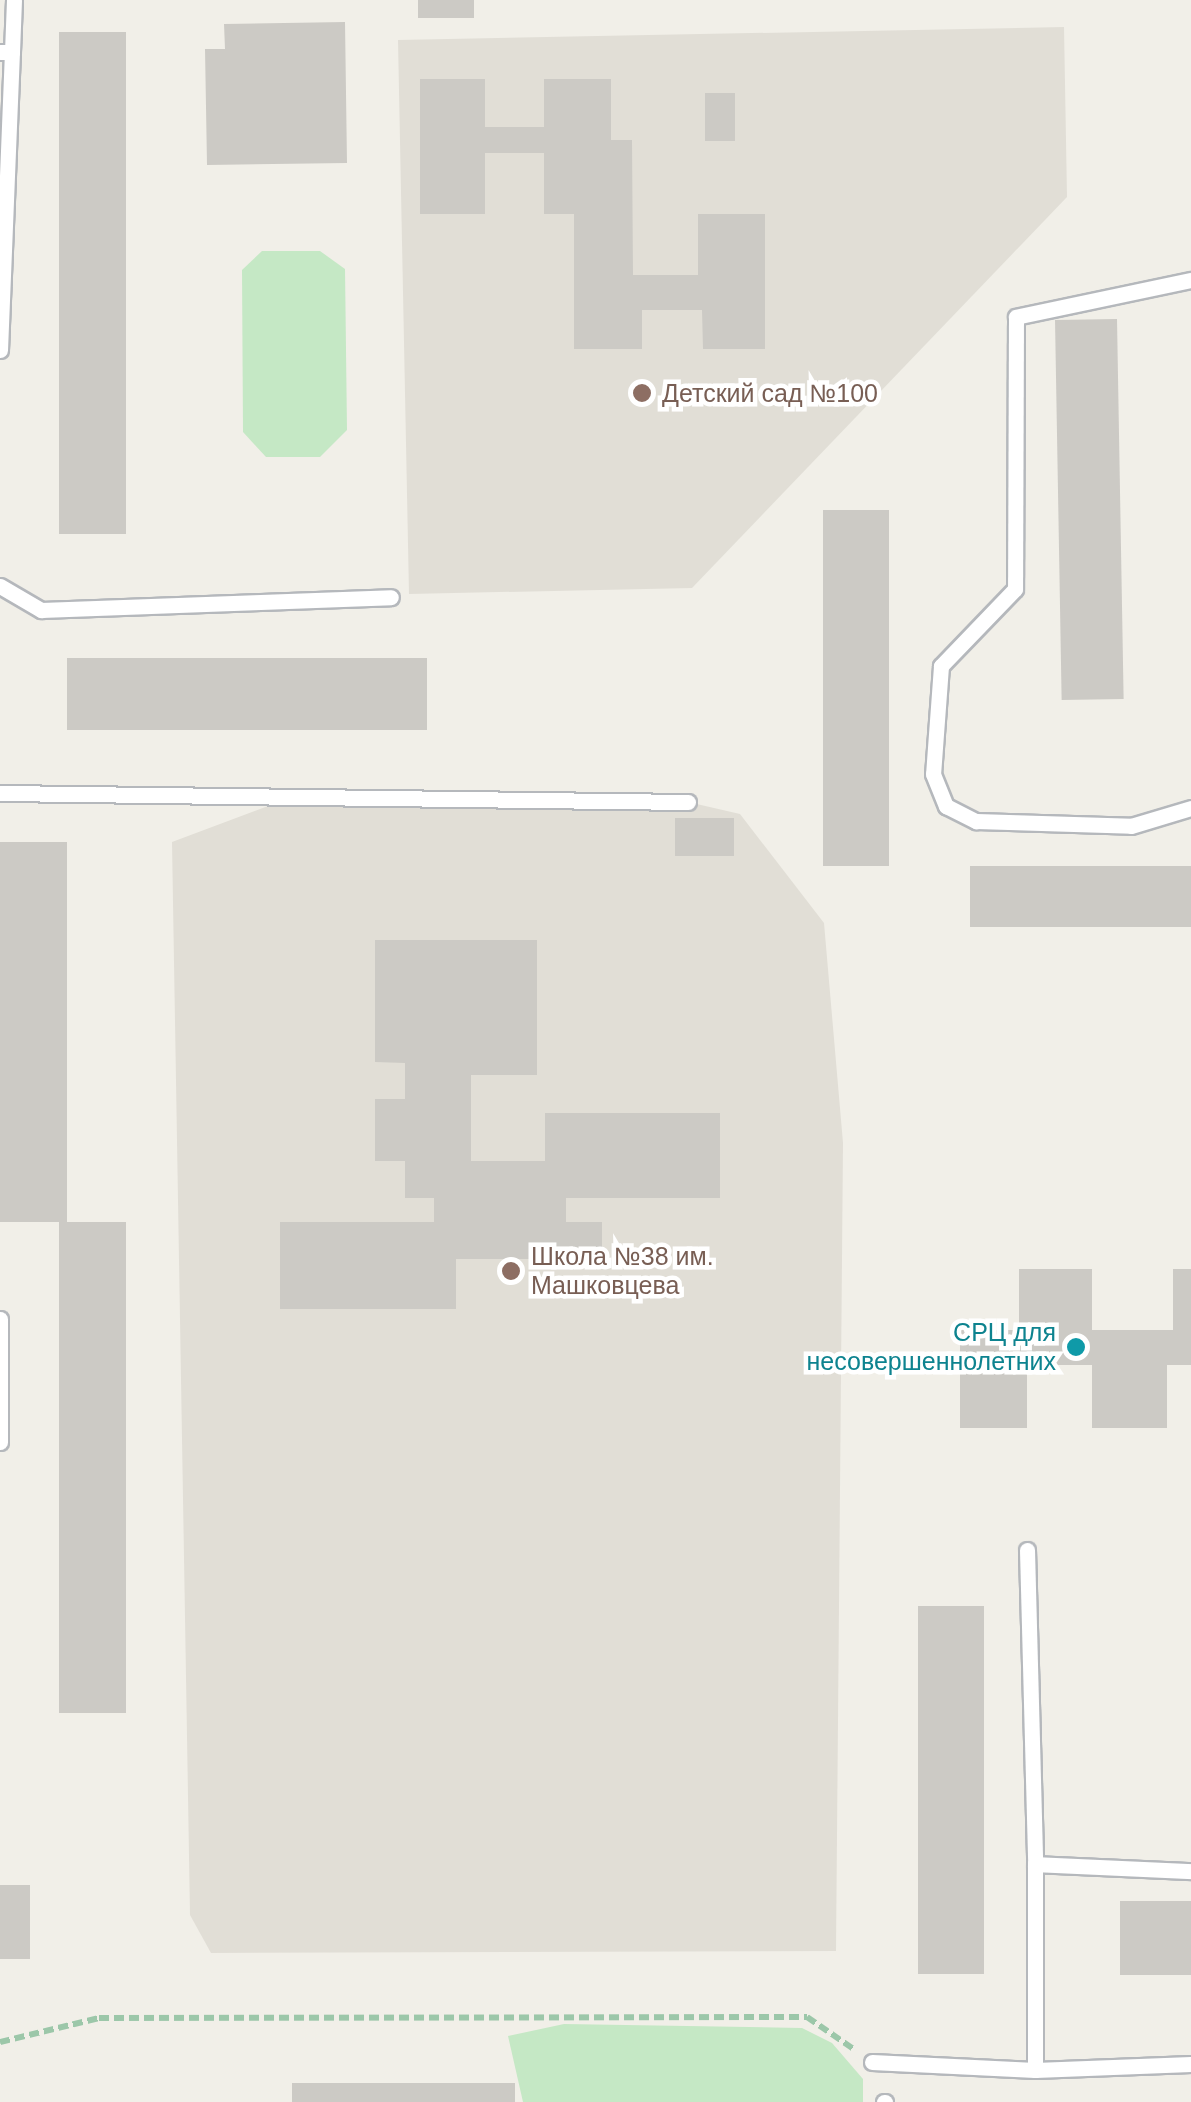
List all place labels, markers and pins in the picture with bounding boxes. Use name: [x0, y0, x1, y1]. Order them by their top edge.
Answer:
place label: Детский сад №100: [662, 378, 878, 408]
marker: Детский сад №100: [631, 382, 653, 404]
place label: Школа №38 им. Машковцева: [531, 1242, 714, 1301]
marker: Школа №38 им. Машковцева: [500, 1260, 522, 1282]
place label: СРЦ для несовершеннолетних: [806, 1318, 1056, 1377]
marker: СРЦ для несовершеннолетних: [1065, 1336, 1087, 1358]

